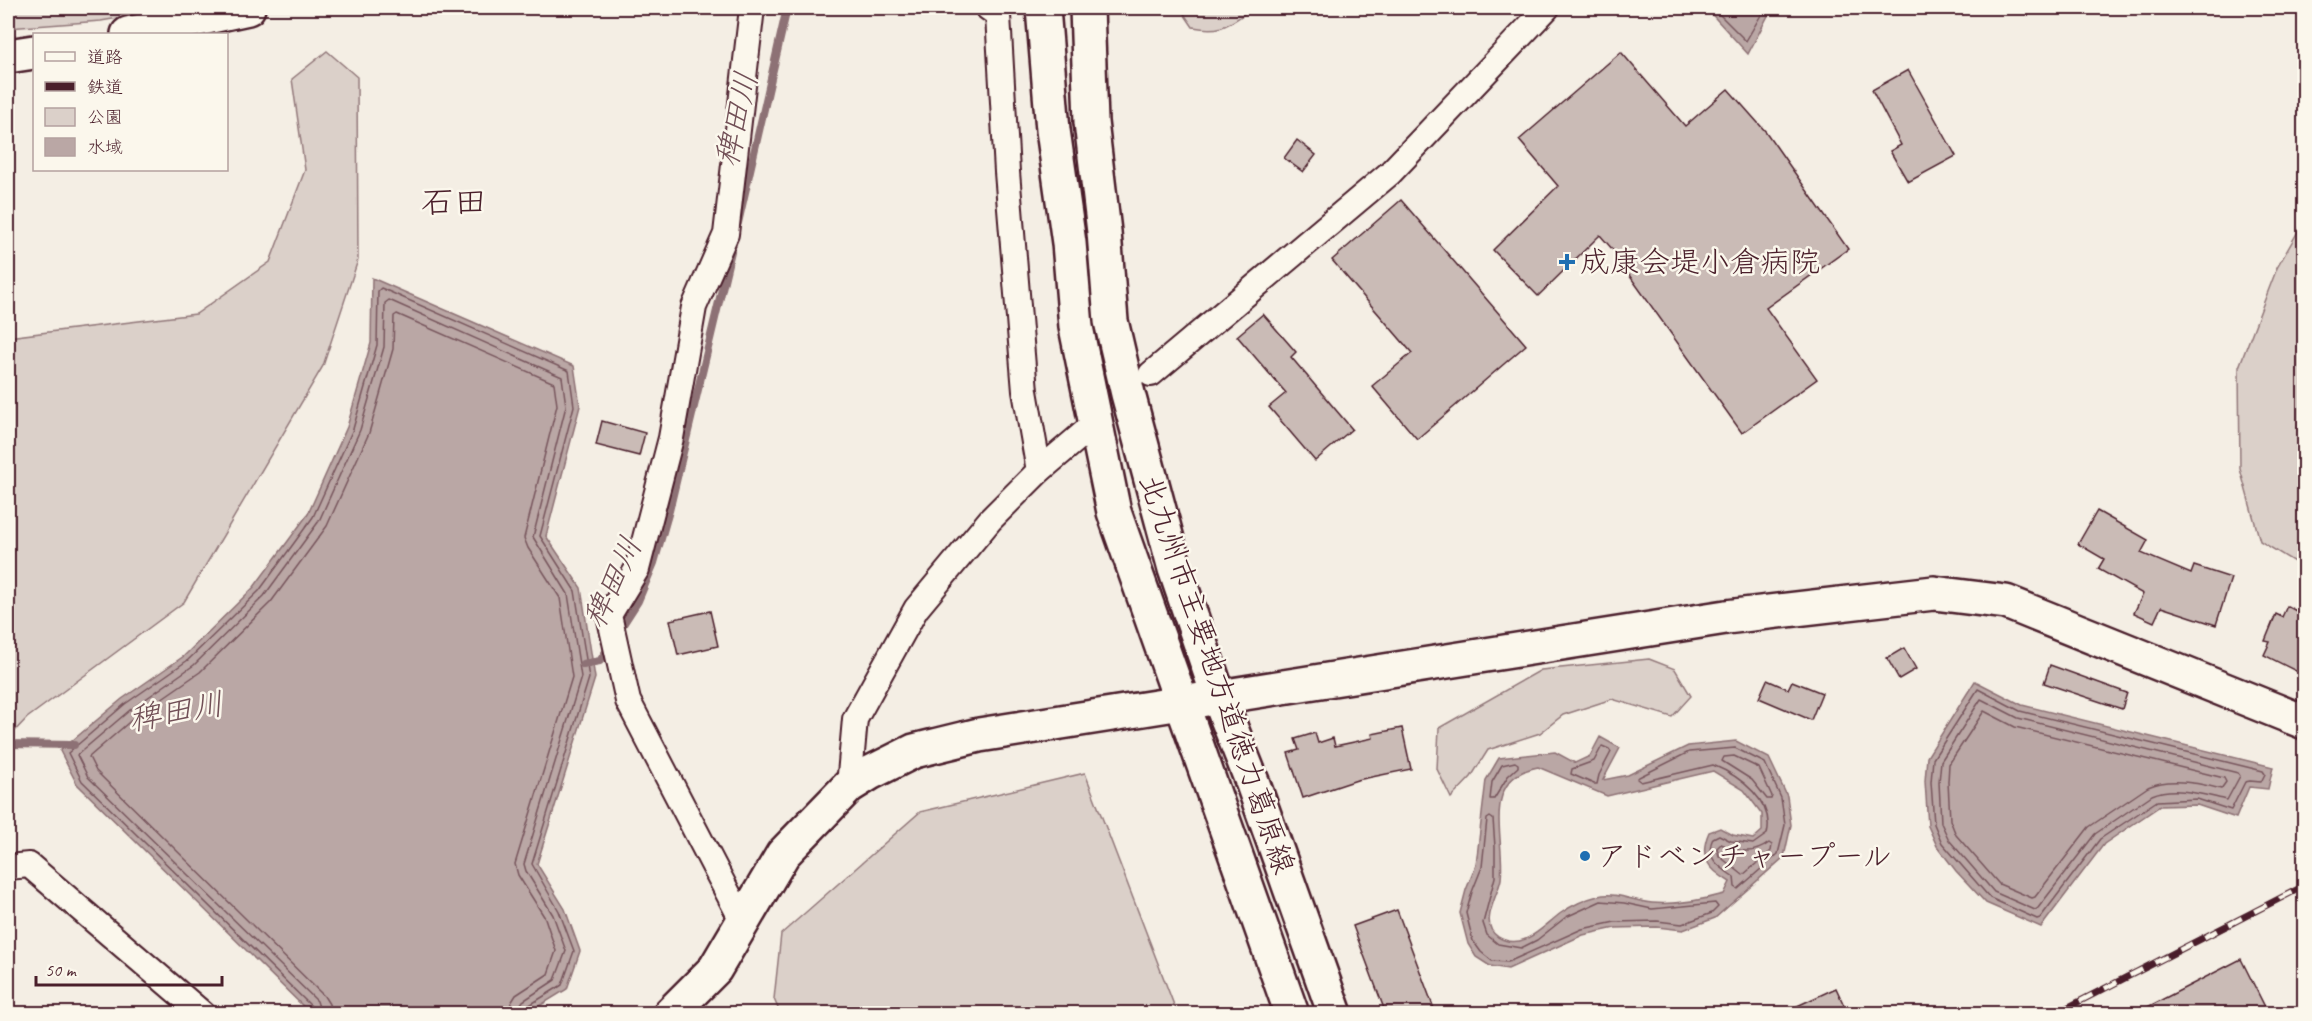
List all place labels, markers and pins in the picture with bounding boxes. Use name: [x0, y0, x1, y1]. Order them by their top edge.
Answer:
place label: 成康会堤小倉病院: [1580, 243, 1820, 281]
marker: 成康会堤小倉病院: [1558, 253, 1576, 271]
place label: アドベンチャープール: [1597, 837, 1892, 875]
marker: アドベンチャープール: [1578, 849, 1592, 863]

